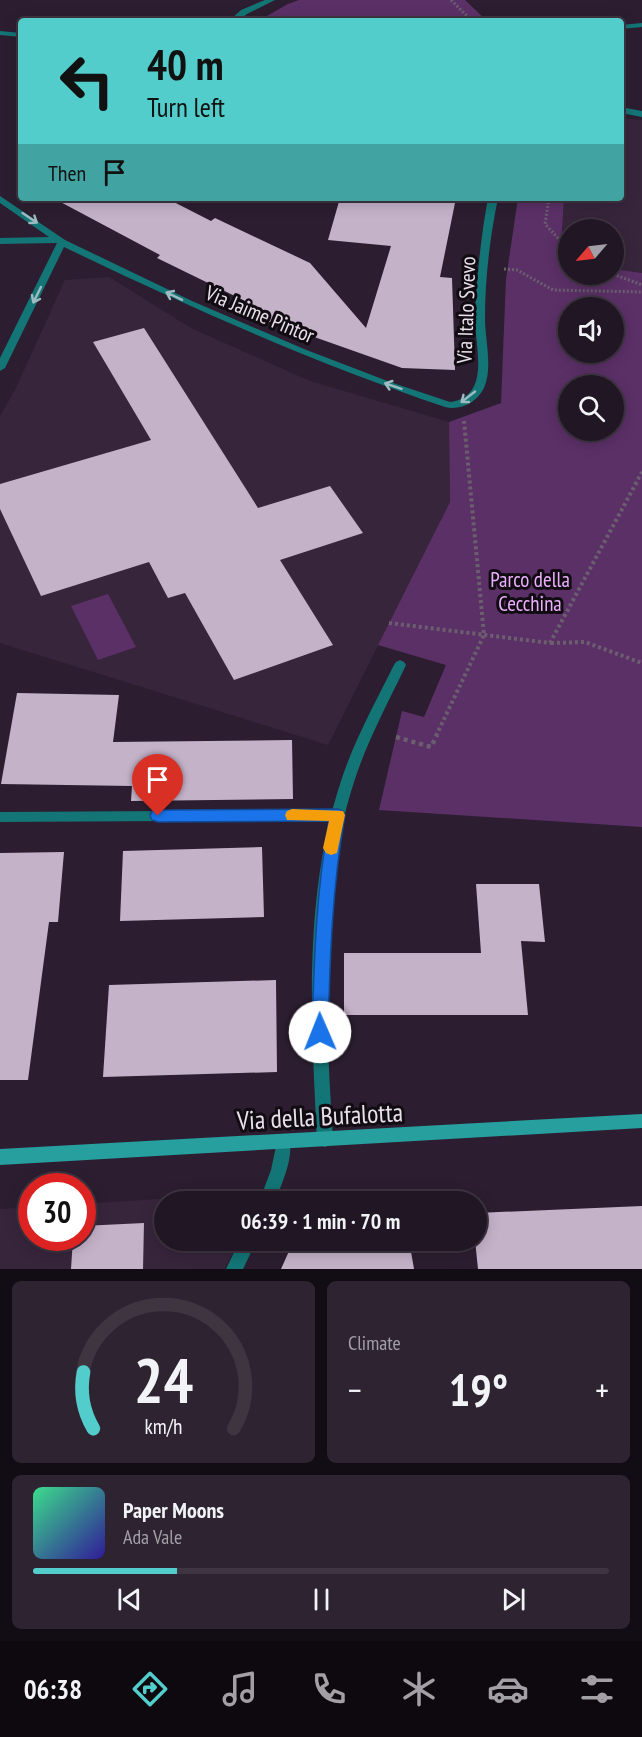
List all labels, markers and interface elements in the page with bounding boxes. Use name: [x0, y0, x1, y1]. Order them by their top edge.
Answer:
text: 40 m: [147, 37, 224, 92]
icon: left: [48, 42, 126, 120]
text: Turn left: [147, 90, 225, 124]
icon: arrive: [98, 156, 131, 189]
text: Then: [48, 159, 86, 187]
one-way arrow: [22, 212, 38, 224]
north arrow: [558, 219, 624, 285]
map controls: [558, 219, 624, 441]
street label: Via Italo Svevo: [451, 256, 481, 365]
street label: Via Jaime Pintor: [201, 279, 319, 349]
one-way arrow: [31, 286, 43, 304]
one-way arrow: [166, 290, 184, 302]
button: sound: [558, 297, 624, 363]
button: search: [558, 375, 624, 441]
one-way arrow: [385, 380, 403, 391]
one-way arrow: [460, 391, 476, 404]
park label: Parco della Cecchina: [490, 566, 570, 617]
pin: [132, 754, 183, 816]
icon: arrive: [141, 763, 174, 796]
position arrow: [288, 1000, 352, 1064]
street label: Via della Bufalotta: [235, 1095, 404, 1137]
speed limit sign: 30: [18, 1173, 96, 1251]
text: 06:39 · 1 min · 70 m: [241, 1207, 400, 1235]
text: Climate: [348, 1330, 401, 1356]
text: 24: [134, 1339, 193, 1420]
text: 19°: [449, 1360, 508, 1418]
text: −: [348, 1368, 362, 1411]
text: +: [595, 1368, 609, 1411]
text: km/h: [144, 1412, 183, 1440]
text: Paper Moons: [123, 1496, 224, 1524]
text: Ada Vale: [123, 1524, 182, 1550]
icon: previous: [113, 1583, 146, 1616]
icon: pause: [305, 1583, 338, 1616]
icon: next: [497, 1583, 530, 1616]
icon: directions: [129, 1668, 171, 1710]
icon: music: [219, 1668, 261, 1710]
icon: phone: [308, 1668, 350, 1710]
icon: climate: [398, 1668, 440, 1710]
icon: car: [487, 1668, 529, 1710]
icon: filters: [576, 1668, 618, 1710]
text: 06:38: [24, 1672, 82, 1706]

